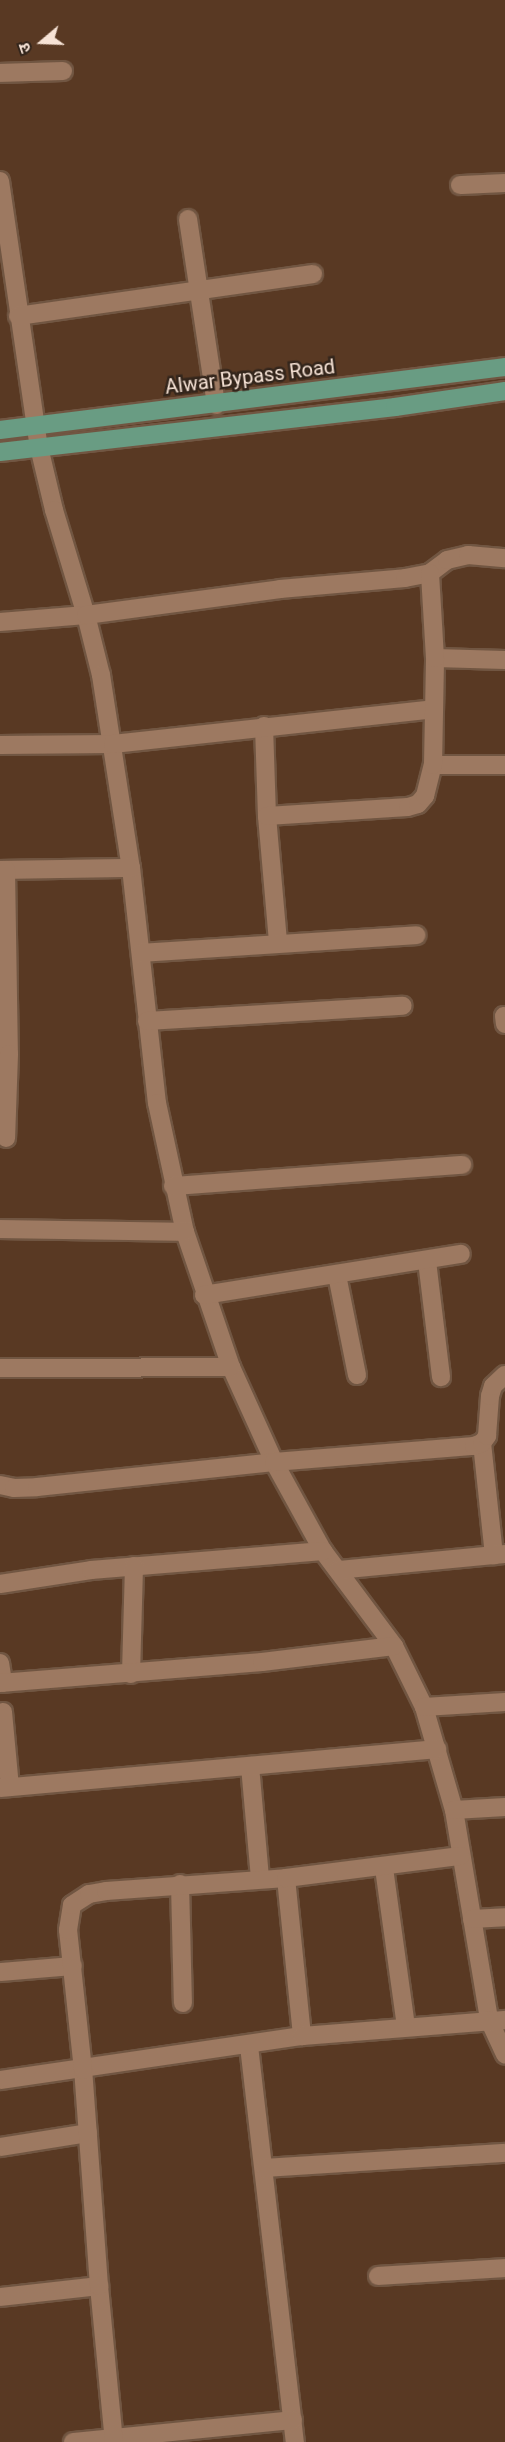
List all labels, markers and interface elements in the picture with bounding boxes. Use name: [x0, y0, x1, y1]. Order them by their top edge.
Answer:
north arrow: [12, 12, 72, 72]
text: उ: [14, 40, 35, 56]
street label: Alwar Bypass Road: [164, 355, 336, 399]

